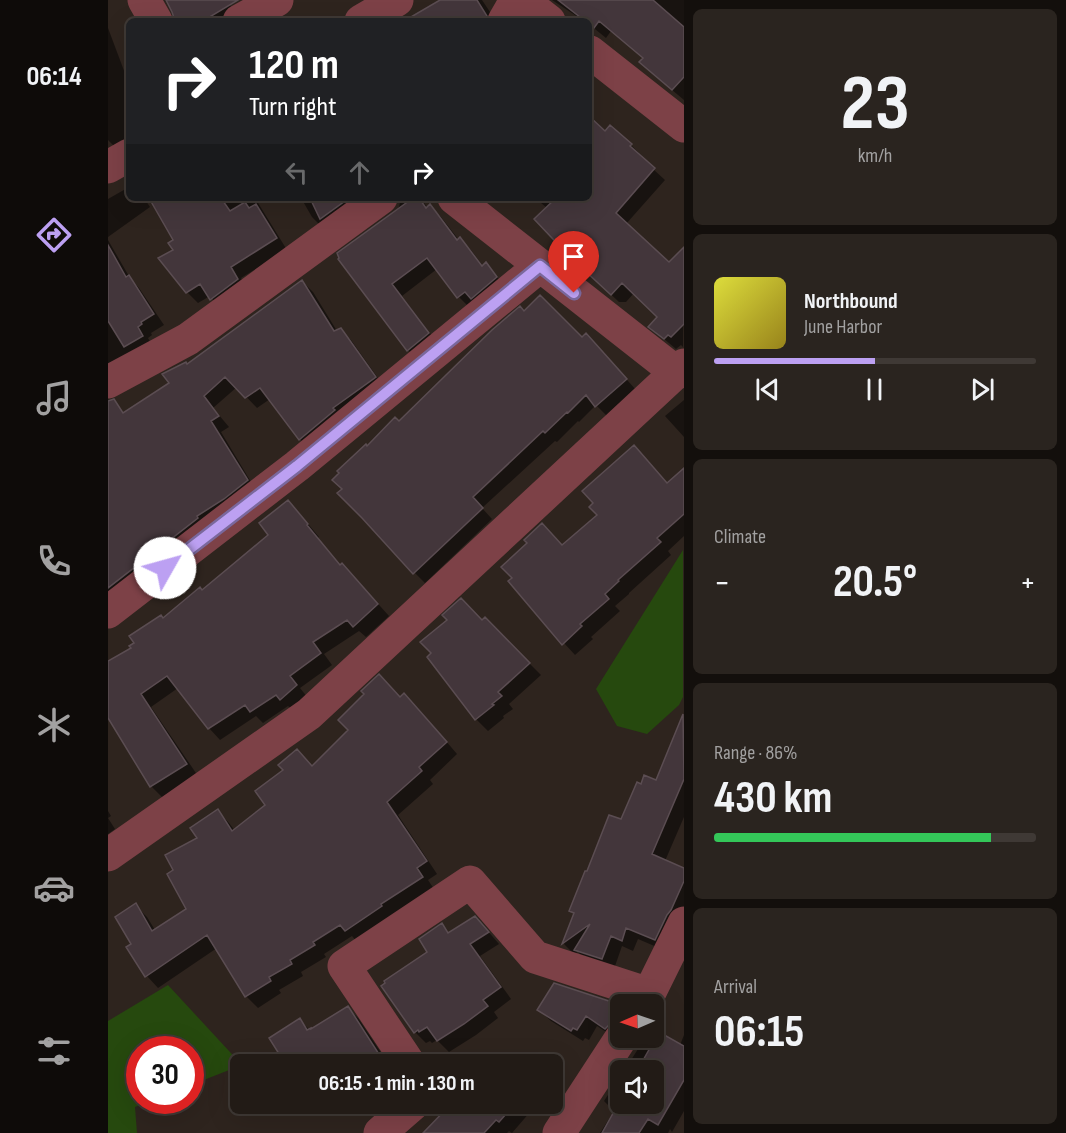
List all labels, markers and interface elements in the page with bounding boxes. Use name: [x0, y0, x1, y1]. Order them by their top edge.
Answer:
text: 120 m: [249, 40, 339, 91]
icon: right: [150, 42, 228, 120]
text: 23: [840, 58, 910, 151]
text: 06:14: [27, 61, 81, 93]
text: Turn right: [249, 91, 336, 123]
text: km/h: [858, 144, 892, 168]
icon: left: [280, 156, 313, 189]
icon: ahead: [343, 156, 376, 189]
icon: right: [406, 156, 439, 189]
icon: directions: [33, 214, 75, 256]
pin: [548, 231, 599, 293]
icon: arrive: [557, 240, 590, 273]
text: Northbound: [804, 288, 898, 315]
text: June Harbor: [804, 315, 882, 339]
icon: previous: [751, 373, 784, 406]
icon: pause: [858, 373, 891, 406]
icon: next: [966, 373, 999, 406]
icon: music: [33, 377, 75, 419]
text: Climate: [714, 525, 766, 549]
position arrow: [133, 536, 197, 600]
icon: phone: [33, 540, 75, 582]
text: 20.5°: [833, 555, 917, 610]
text: −: [714, 563, 730, 603]
text: +: [1020, 563, 1036, 603]
icon: climate: [33, 704, 75, 746]
text: Range · 86%: [714, 741, 798, 765]
text: 430 km: [714, 771, 832, 826]
icon: car: [33, 867, 75, 909]
text: Arrival: [714, 975, 757, 999]
north arrow: [610, 994, 664, 1048]
map controls: [610, 994, 664, 1114]
text: 06:15: [714, 1005, 804, 1060]
icon: filters: [33, 1030, 75, 1072]
speed limit sign: 30: [126, 1036, 204, 1114]
button: sound: [610, 1060, 664, 1114]
text: 06:15 · 1 min · 130 m: [318, 1070, 475, 1097]

